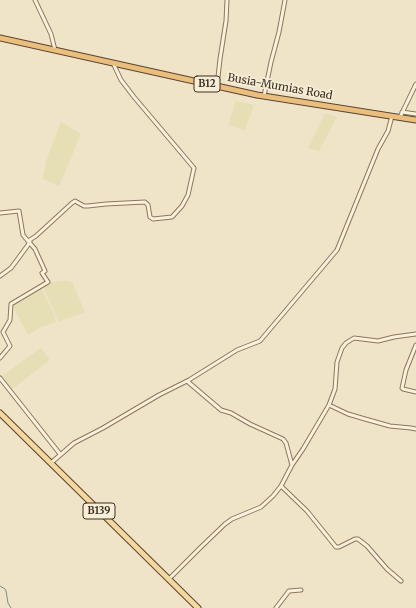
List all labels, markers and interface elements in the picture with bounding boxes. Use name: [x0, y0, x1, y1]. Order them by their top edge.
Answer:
street label: Busia-Mumias Road: [226, 71, 334, 103]
road number: B12: [194, 76, 220, 92]
road number: B139: [83, 503, 115, 519]

